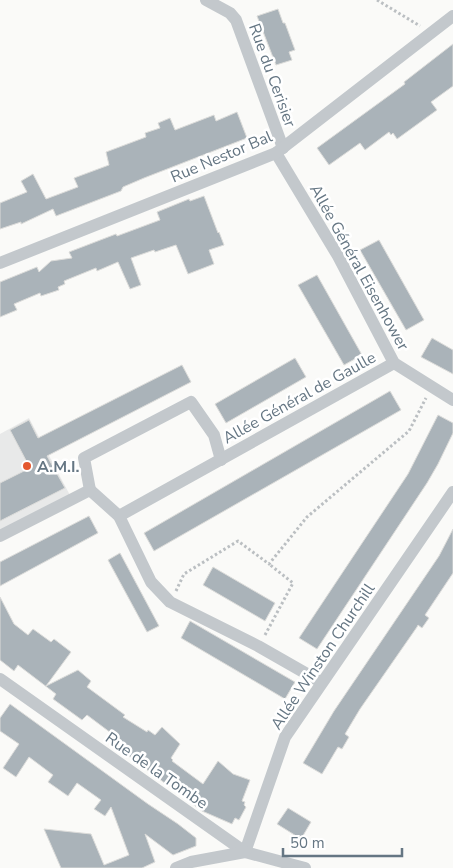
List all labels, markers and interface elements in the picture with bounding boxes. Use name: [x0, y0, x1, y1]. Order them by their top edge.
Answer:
street label: Rue du Cerisier: [243, 21, 301, 130]
street label: Rue Nestor Bal: [167, 125, 276, 188]
street label: Allée Général Eisenhower: [304, 181, 414, 355]
street label: Allée Général de Gaulle: [219, 347, 380, 449]
place label: A.M.I.: [37, 456, 80, 478]
marker: A.M.I.: [21, 460, 33, 472]
street label: Allée Winston Churchill: [266, 579, 380, 734]
street label: Rue de la Tombe: [101, 727, 212, 814]
scale bar: [283, 826, 402, 858]
text: 50 m: [290, 833, 325, 853]

